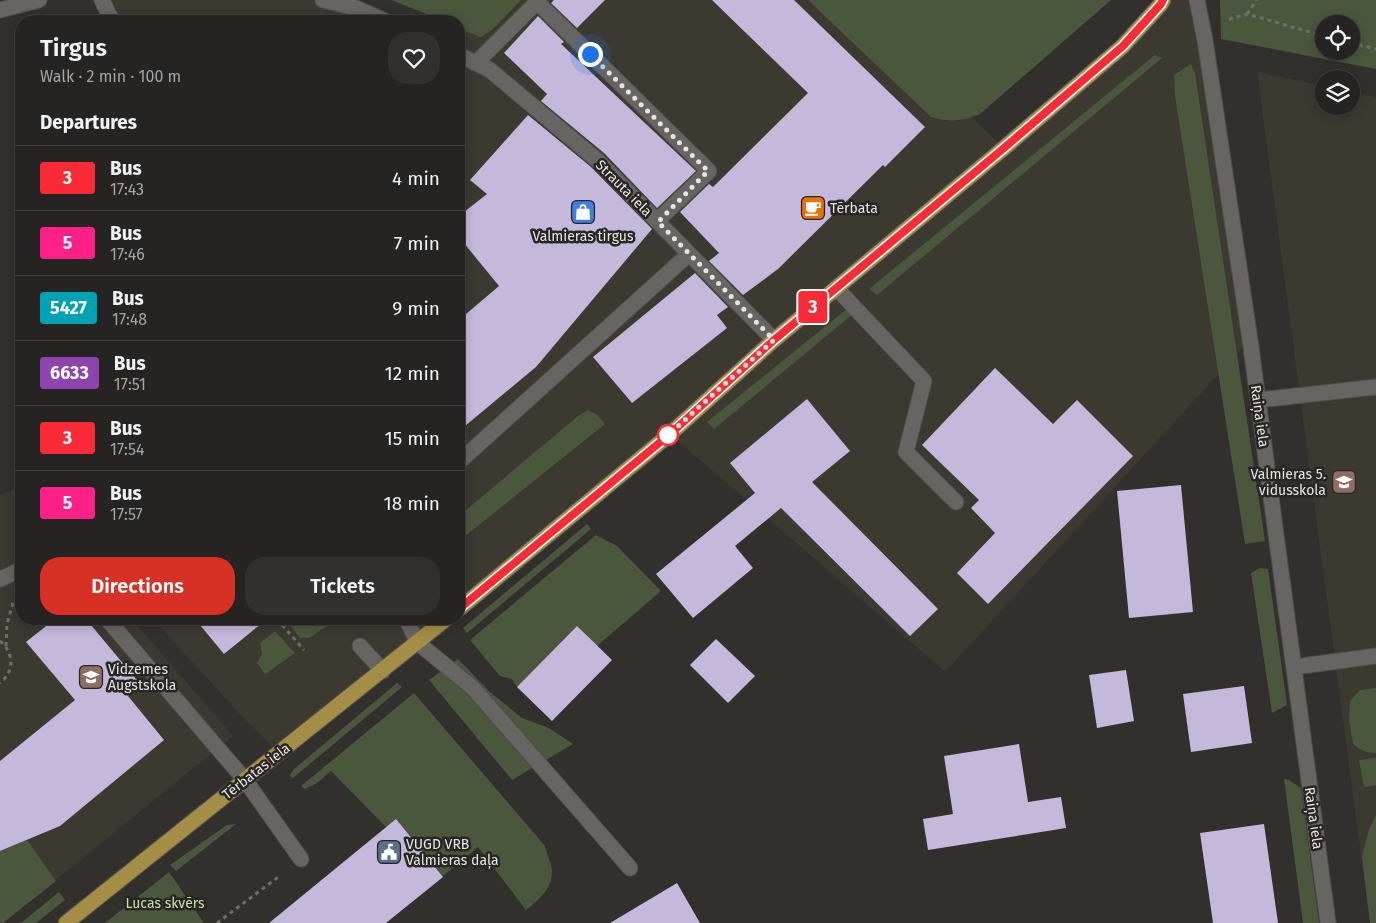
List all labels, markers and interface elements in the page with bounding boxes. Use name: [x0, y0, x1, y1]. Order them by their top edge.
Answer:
map controls: [1315, 15, 1360, 115]
button: locate: [1315, 15, 1360, 60]
button: heart: [388, 32, 440, 84]
text: Tirgus: [40, 34, 107, 62]
your location: [578, 42, 603, 67]
text: Walk · 2 min · 100 m: [40, 67, 181, 86]
button: layers: [1315, 70, 1360, 115]
text: Departures: [40, 111, 137, 134]
text: Bus: [110, 157, 142, 180]
street label: Strauta iela: [592, 157, 655, 220]
text: 3: [63, 167, 72, 189]
text: 4 min: [392, 167, 440, 190]
text: 17:43: [110, 180, 144, 199]
cafe icon: Tērbata: [800, 195, 826, 221]
shop icon: Valmieras tirgus: [570, 199, 596, 225]
place label: Tērbata: [830, 200, 878, 217]
text: Bus: [110, 222, 142, 245]
place label: Valmieras tirgus: [532, 228, 634, 245]
text: 5: [63, 232, 72, 254]
text: 7 min: [394, 232, 440, 255]
text: 17:46: [110, 245, 145, 264]
text: Bus: [112, 287, 144, 310]
line badge: 3: [797, 291, 829, 323]
text: 3: [808, 296, 818, 318]
text: 5427: [50, 297, 87, 319]
text: 9 min: [392, 297, 440, 320]
text: 17:48: [112, 310, 147, 329]
text: Bus: [114, 352, 146, 375]
text: 6633: [50, 362, 89, 384]
text: 12 min: [385, 362, 440, 385]
text: 17:51: [114, 375, 146, 394]
street label: Raiņa iela: [1246, 384, 1272, 448]
text: Bus: [110, 417, 142, 440]
unlabelled marker: [657, 424, 679, 446]
text: 3: [63, 427, 72, 449]
text: 15 min: [384, 427, 440, 450]
text: 17:54: [110, 440, 144, 459]
place label: Valmieras 5. vidusskola: [1251, 466, 1326, 499]
school or university icon: Valmieras 5. vidusskola: [1331, 469, 1357, 495]
text: Bus: [110, 482, 142, 505]
text: 5: [63, 492, 72, 514]
text: 18 min: [383, 492, 440, 515]
text: 17:57: [110, 505, 143, 524]
button: Directions: [40, 557, 235, 615]
button: Tickets: [245, 557, 440, 615]
place label: Vidzemes Augstskola: [108, 661, 176, 694]
school or university icon: Vidzemes Augstskola: [78, 664, 104, 690]
street label: Tērbatas iela: [219, 740, 294, 803]
street label: Raiņa iela: [1300, 786, 1326, 850]
place label: VUGD VRB Valmieras daļa: [406, 836, 499, 870]
public building icon: VUGD VRB Valmieras daļa: [376, 839, 402, 865]
park label: Lucas skvērs: [125, 895, 205, 912]

